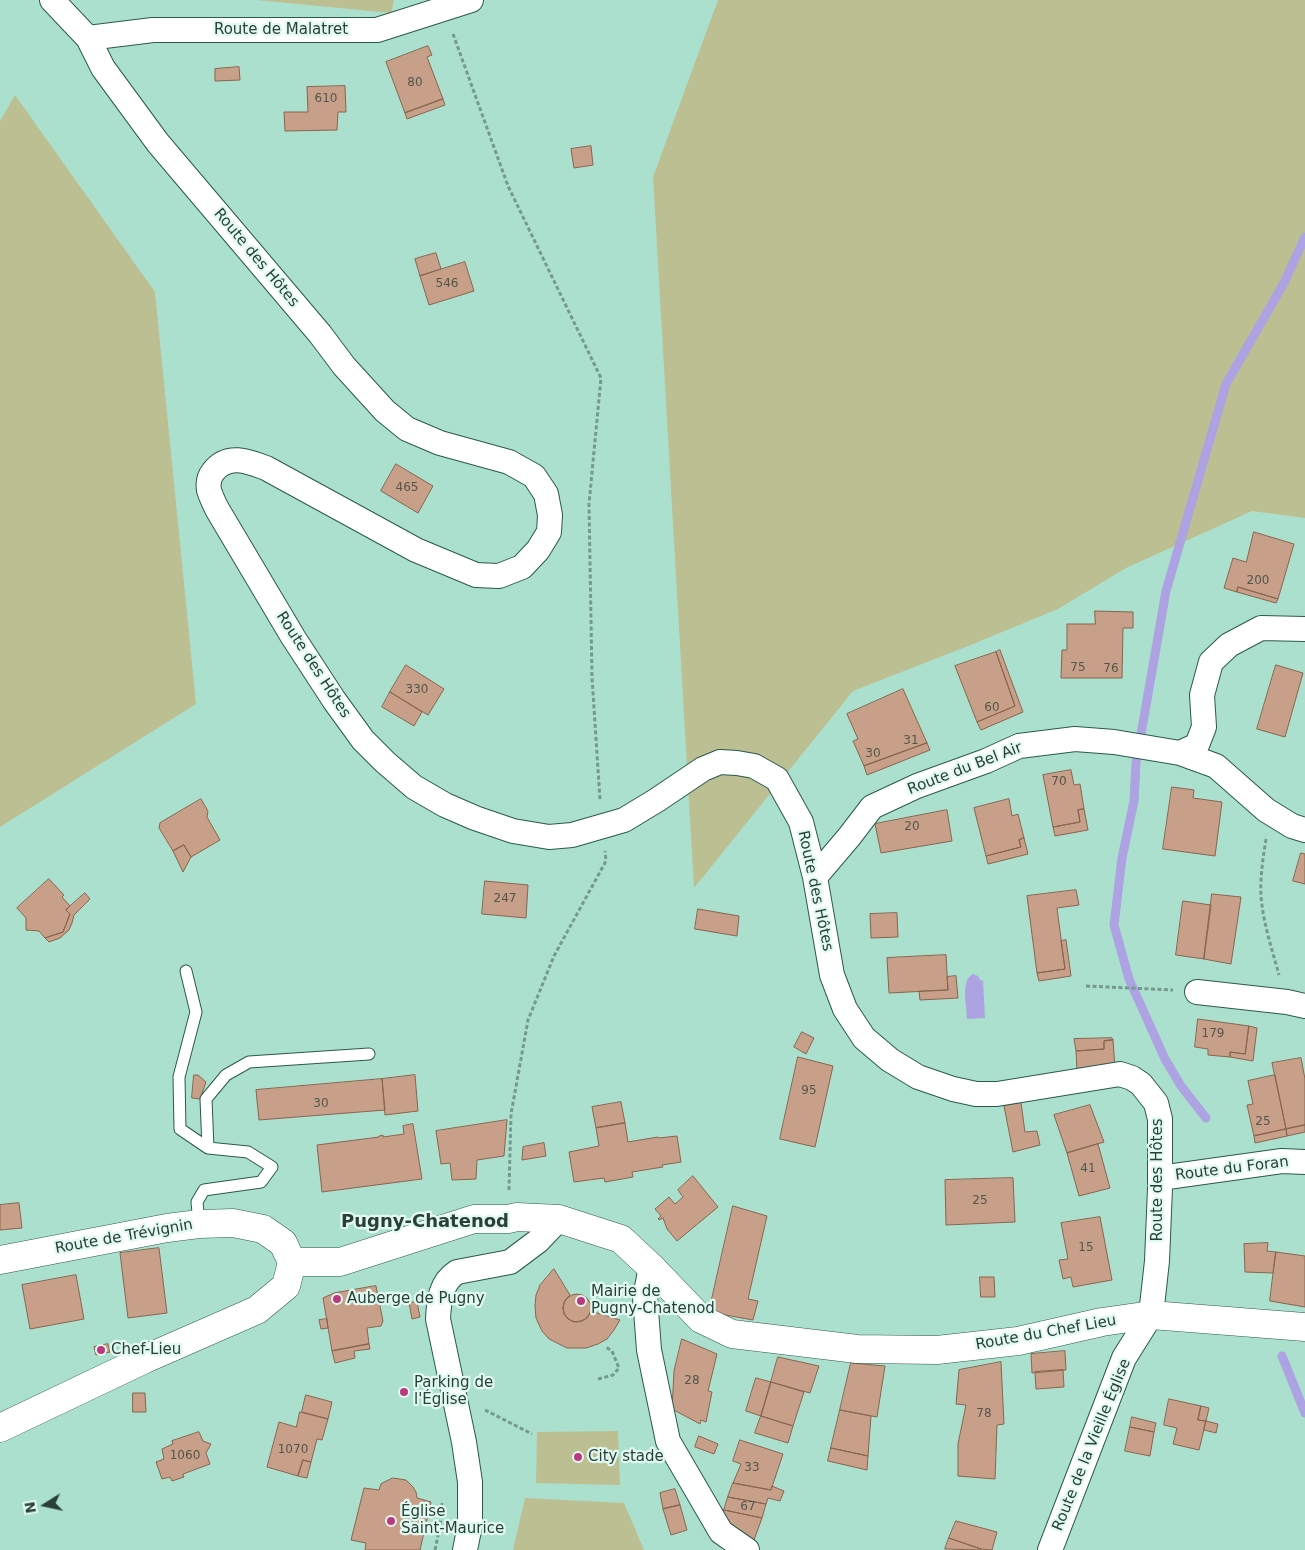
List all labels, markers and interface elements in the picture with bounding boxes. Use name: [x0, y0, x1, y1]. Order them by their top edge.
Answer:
street label: Route de Malatret: [214, 21, 348, 39]
house number: 80: [407, 76, 423, 90]
house number: 610: [315, 92, 337, 106]
street label: Route des Hôtes: [210, 205, 302, 311]
house number: 546: [436, 277, 458, 291]
house number: 465: [396, 481, 418, 495]
house number: 200: [1247, 574, 1269, 588]
street label: Route des Hôtes: [272, 609, 354, 721]
house number: 75: [1070, 661, 1086, 675]
house number: 76: [1103, 662, 1119, 676]
house number: 330: [406, 683, 428, 697]
house number: 60: [984, 701, 1000, 715]
house number: 31: [903, 734, 919, 748]
street label: Route du Bel Air: [905, 739, 1025, 799]
house number: 30: [865, 747, 881, 761]
house number: 70: [1051, 775, 1067, 789]
house number: 20: [904, 820, 920, 834]
street label: Route des Hôtes: [793, 829, 837, 953]
house number: 247: [494, 892, 516, 906]
house number: 179: [1202, 1027, 1224, 1041]
house number: 95: [801, 1084, 817, 1098]
house number: 30: [313, 1097, 329, 1111]
house number: 25: [1255, 1115, 1271, 1129]
street label: Route des Hôtes: [1149, 1118, 1167, 1242]
street label: Route du Foran: [1174, 1153, 1290, 1185]
house number: 41: [1080, 1162, 1096, 1176]
house number: 25: [972, 1194, 988, 1208]
district label: Pugny-Chatenod: [341, 1211, 509, 1233]
street label: Route de Trévignin: [54, 1216, 194, 1258]
house number: 15: [1078, 1241, 1094, 1255]
place label: Mairie de Pugny-Chatenod: [591, 1283, 715, 1318]
place label: Auberge de Pugny: [347, 1290, 485, 1308]
marker: Auberge de Pugny: [331, 1293, 343, 1305]
marker: Mairie de Pugny-Chatenod: [575, 1295, 587, 1307]
street label: Route du Chef Lieu: [974, 1312, 1118, 1354]
place label: Chef-Lieu: [111, 1341, 181, 1359]
marker: Chef-Lieu: [95, 1344, 107, 1356]
street label: Route de la Vieille Église: [1049, 1356, 1135, 1534]
place label: Parking de l'Église: [414, 1374, 493, 1409]
house number: 28: [684, 1374, 700, 1388]
marker: Parking de l'Église: [398, 1386, 410, 1398]
house number: 78: [976, 1407, 992, 1421]
house number: 1070: [278, 1443, 308, 1457]
place label: City stade: [588, 1448, 664, 1466]
house number: 1060: [170, 1449, 200, 1463]
marker: City stade: [572, 1451, 584, 1463]
house number: 33: [744, 1461, 760, 1475]
north arrow: [20, 1480, 70, 1530]
text: N: [21, 1500, 39, 1515]
house number: 67: [740, 1500, 756, 1514]
place label: Église Saint-Maurice: [401, 1503, 504, 1538]
marker: Église Saint-Maurice: [385, 1515, 397, 1527]

